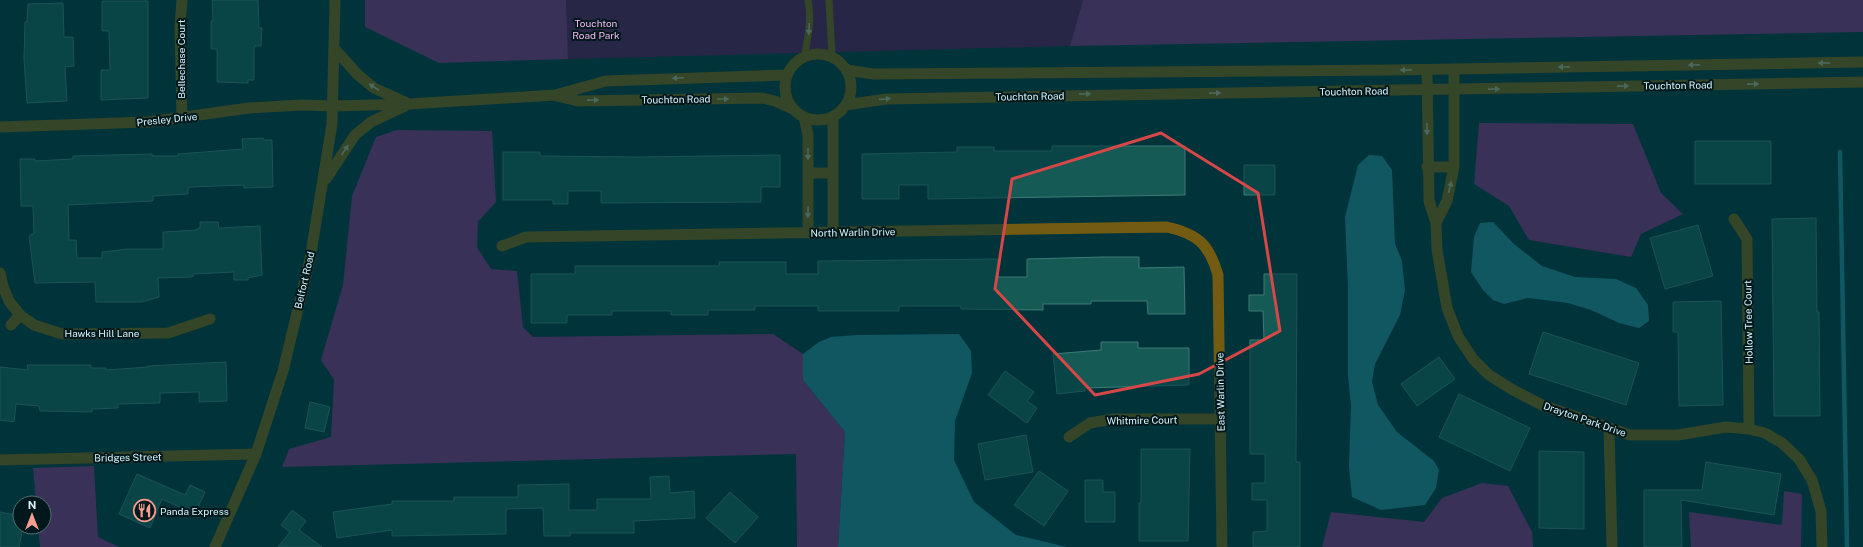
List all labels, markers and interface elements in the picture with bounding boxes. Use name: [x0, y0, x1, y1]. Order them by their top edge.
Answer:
park label: Touchton Road Park: [572, 17, 620, 41]
street label: Bellechase Court: [175, 19, 187, 99]
one-way arrow: [806, 23, 812, 36]
one-way arrow: [1818, 59, 1830, 66]
one-way arrow: [1687, 62, 1700, 68]
one-way arrow: [1557, 64, 1570, 70]
one-way arrow: [1399, 67, 1412, 73]
one-way arrow: [671, 75, 684, 81]
street label: Touchton Road: [1643, 78, 1713, 92]
one-way arrow: [1747, 81, 1760, 87]
one-way arrow: [369, 83, 379, 91]
one-way arrow: [1617, 83, 1630, 89]
street label: Touchton Road: [1319, 84, 1389, 98]
one-way arrow: [1488, 85, 1500, 92]
street label: Touchton Road: [995, 89, 1065, 103]
one-way arrow: [1209, 90, 1222, 96]
one-way arrow: [1079, 91, 1092, 97]
street label: Touchton Road: [641, 92, 711, 106]
one-way arrow: [717, 96, 730, 102]
one-way arrow: [879, 96, 891, 103]
one-way arrow: [587, 97, 599, 104]
street label: Presley Drive: [136, 110, 198, 128]
one-way arrow: [1424, 123, 1430, 136]
one-way arrow: [341, 145, 349, 155]
one-way arrow: [805, 148, 811, 161]
one-way arrow: [1448, 180, 1454, 193]
one-way arrow: [805, 206, 811, 219]
street label: North Warlin Drive: [810, 225, 896, 239]
street label: Belfort Road: [292, 250, 316, 310]
street label: Hollow Tree Court: [1741, 280, 1755, 364]
street label: Hawks Hill Lane: [65, 327, 140, 339]
street label: East Warlin Drive: [1213, 352, 1227, 432]
street label: Drayton Park Drive: [1542, 399, 1628, 439]
street label: Whitmire Court: [1107, 413, 1178, 427]
street label: Bridges Street: [94, 450, 162, 464]
north arrow: [12, 495, 52, 535]
restaurant icon: Panda Express: [132, 498, 158, 524]
text: N: [28, 499, 36, 511]
place label: Panda Express: [160, 505, 229, 517]

